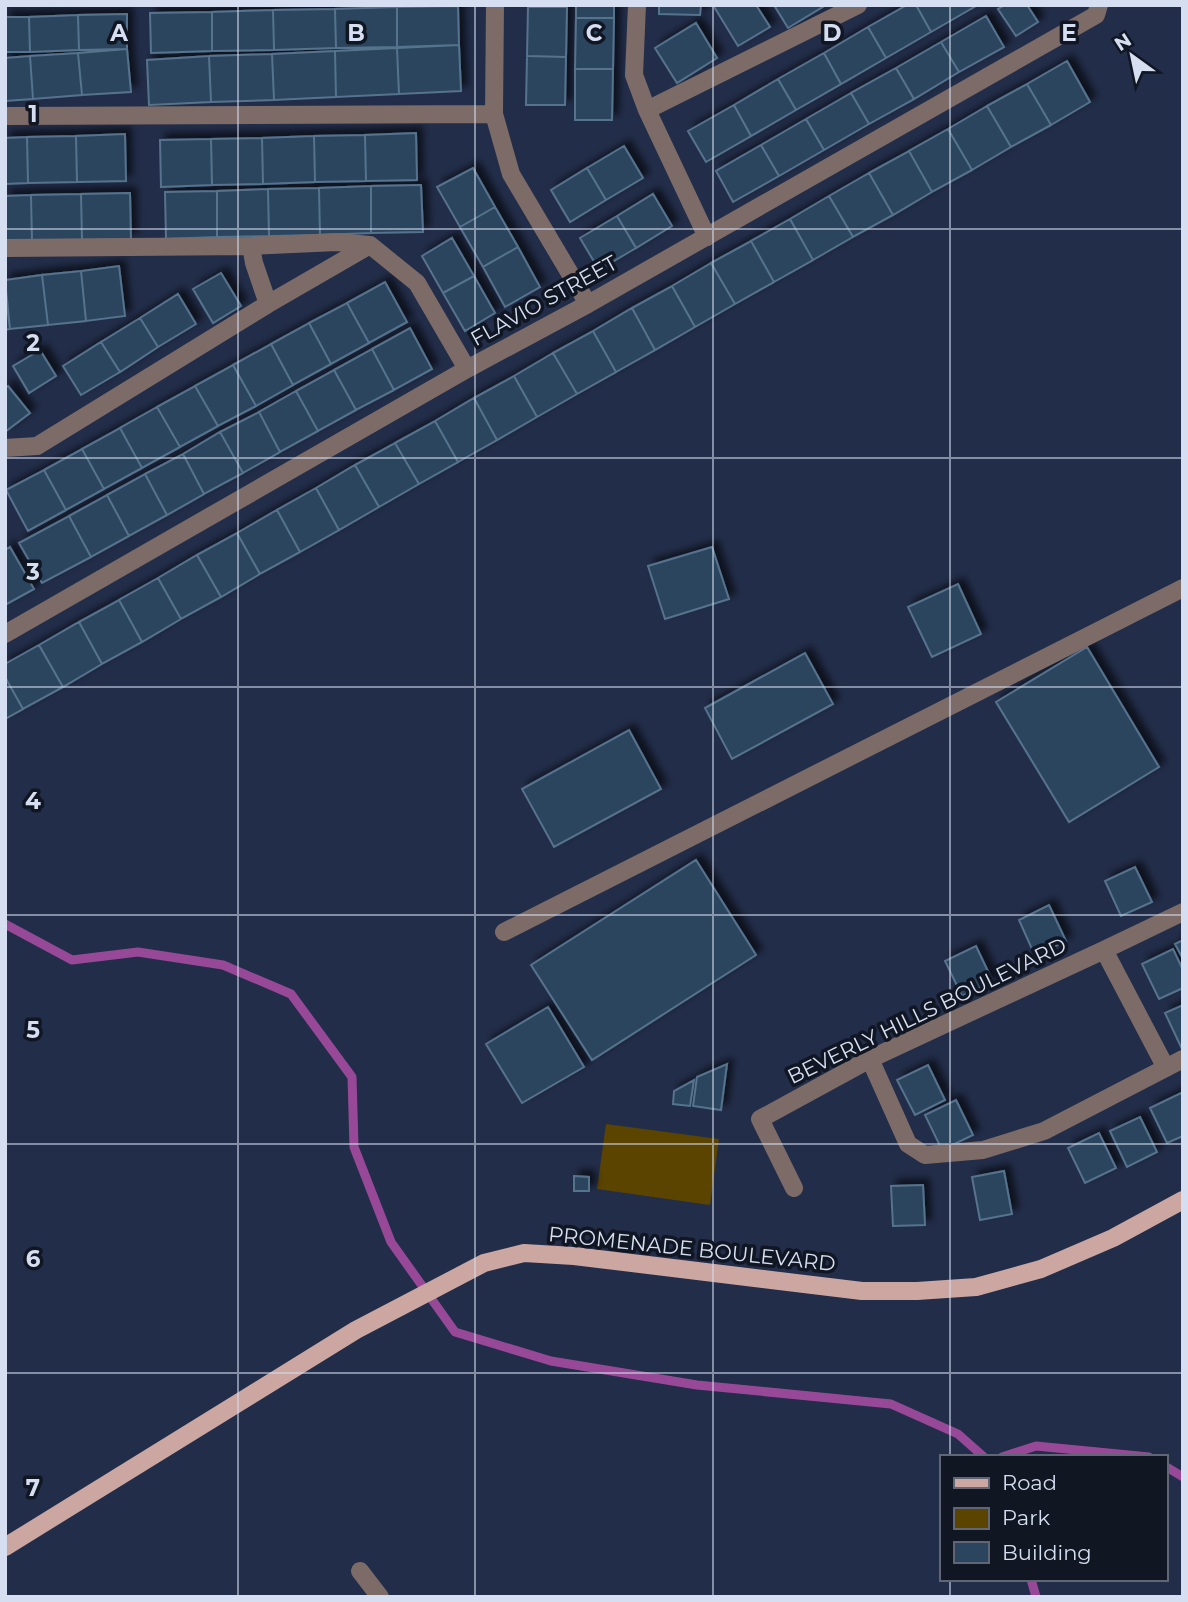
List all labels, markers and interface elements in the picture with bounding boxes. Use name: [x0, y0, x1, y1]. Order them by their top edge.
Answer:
text: A: [109, 19, 128, 47]
text: B: [347, 19, 365, 47]
text: C: [586, 19, 603, 47]
text: D: [823, 19, 842, 47]
text: E: [1061, 19, 1077, 47]
north arrow: [1097, 21, 1167, 91]
text: N: [1110, 28, 1136, 56]
text: 1: [28, 100, 38, 128]
street label: FLAVIO STREET: [466, 250, 621, 351]
text: 2: [26, 329, 40, 357]
text: 3: [25, 558, 40, 586]
text: 4: [25, 787, 41, 815]
street label: BEVERLY HILLS BOULEVARD: [783, 932, 1070, 1089]
text: 5: [26, 1016, 40, 1044]
street label: PROMENADE BOULEVARD: [547, 1221, 837, 1276]
text: 6: [26, 1245, 41, 1273]
legend: [940, 1455, 1167, 1581]
text: Road: [1002, 1470, 1057, 1495]
text: 7: [26, 1474, 40, 1502]
text: Park: [1002, 1505, 1050, 1530]
text: Building: [1002, 1540, 1092, 1565]

